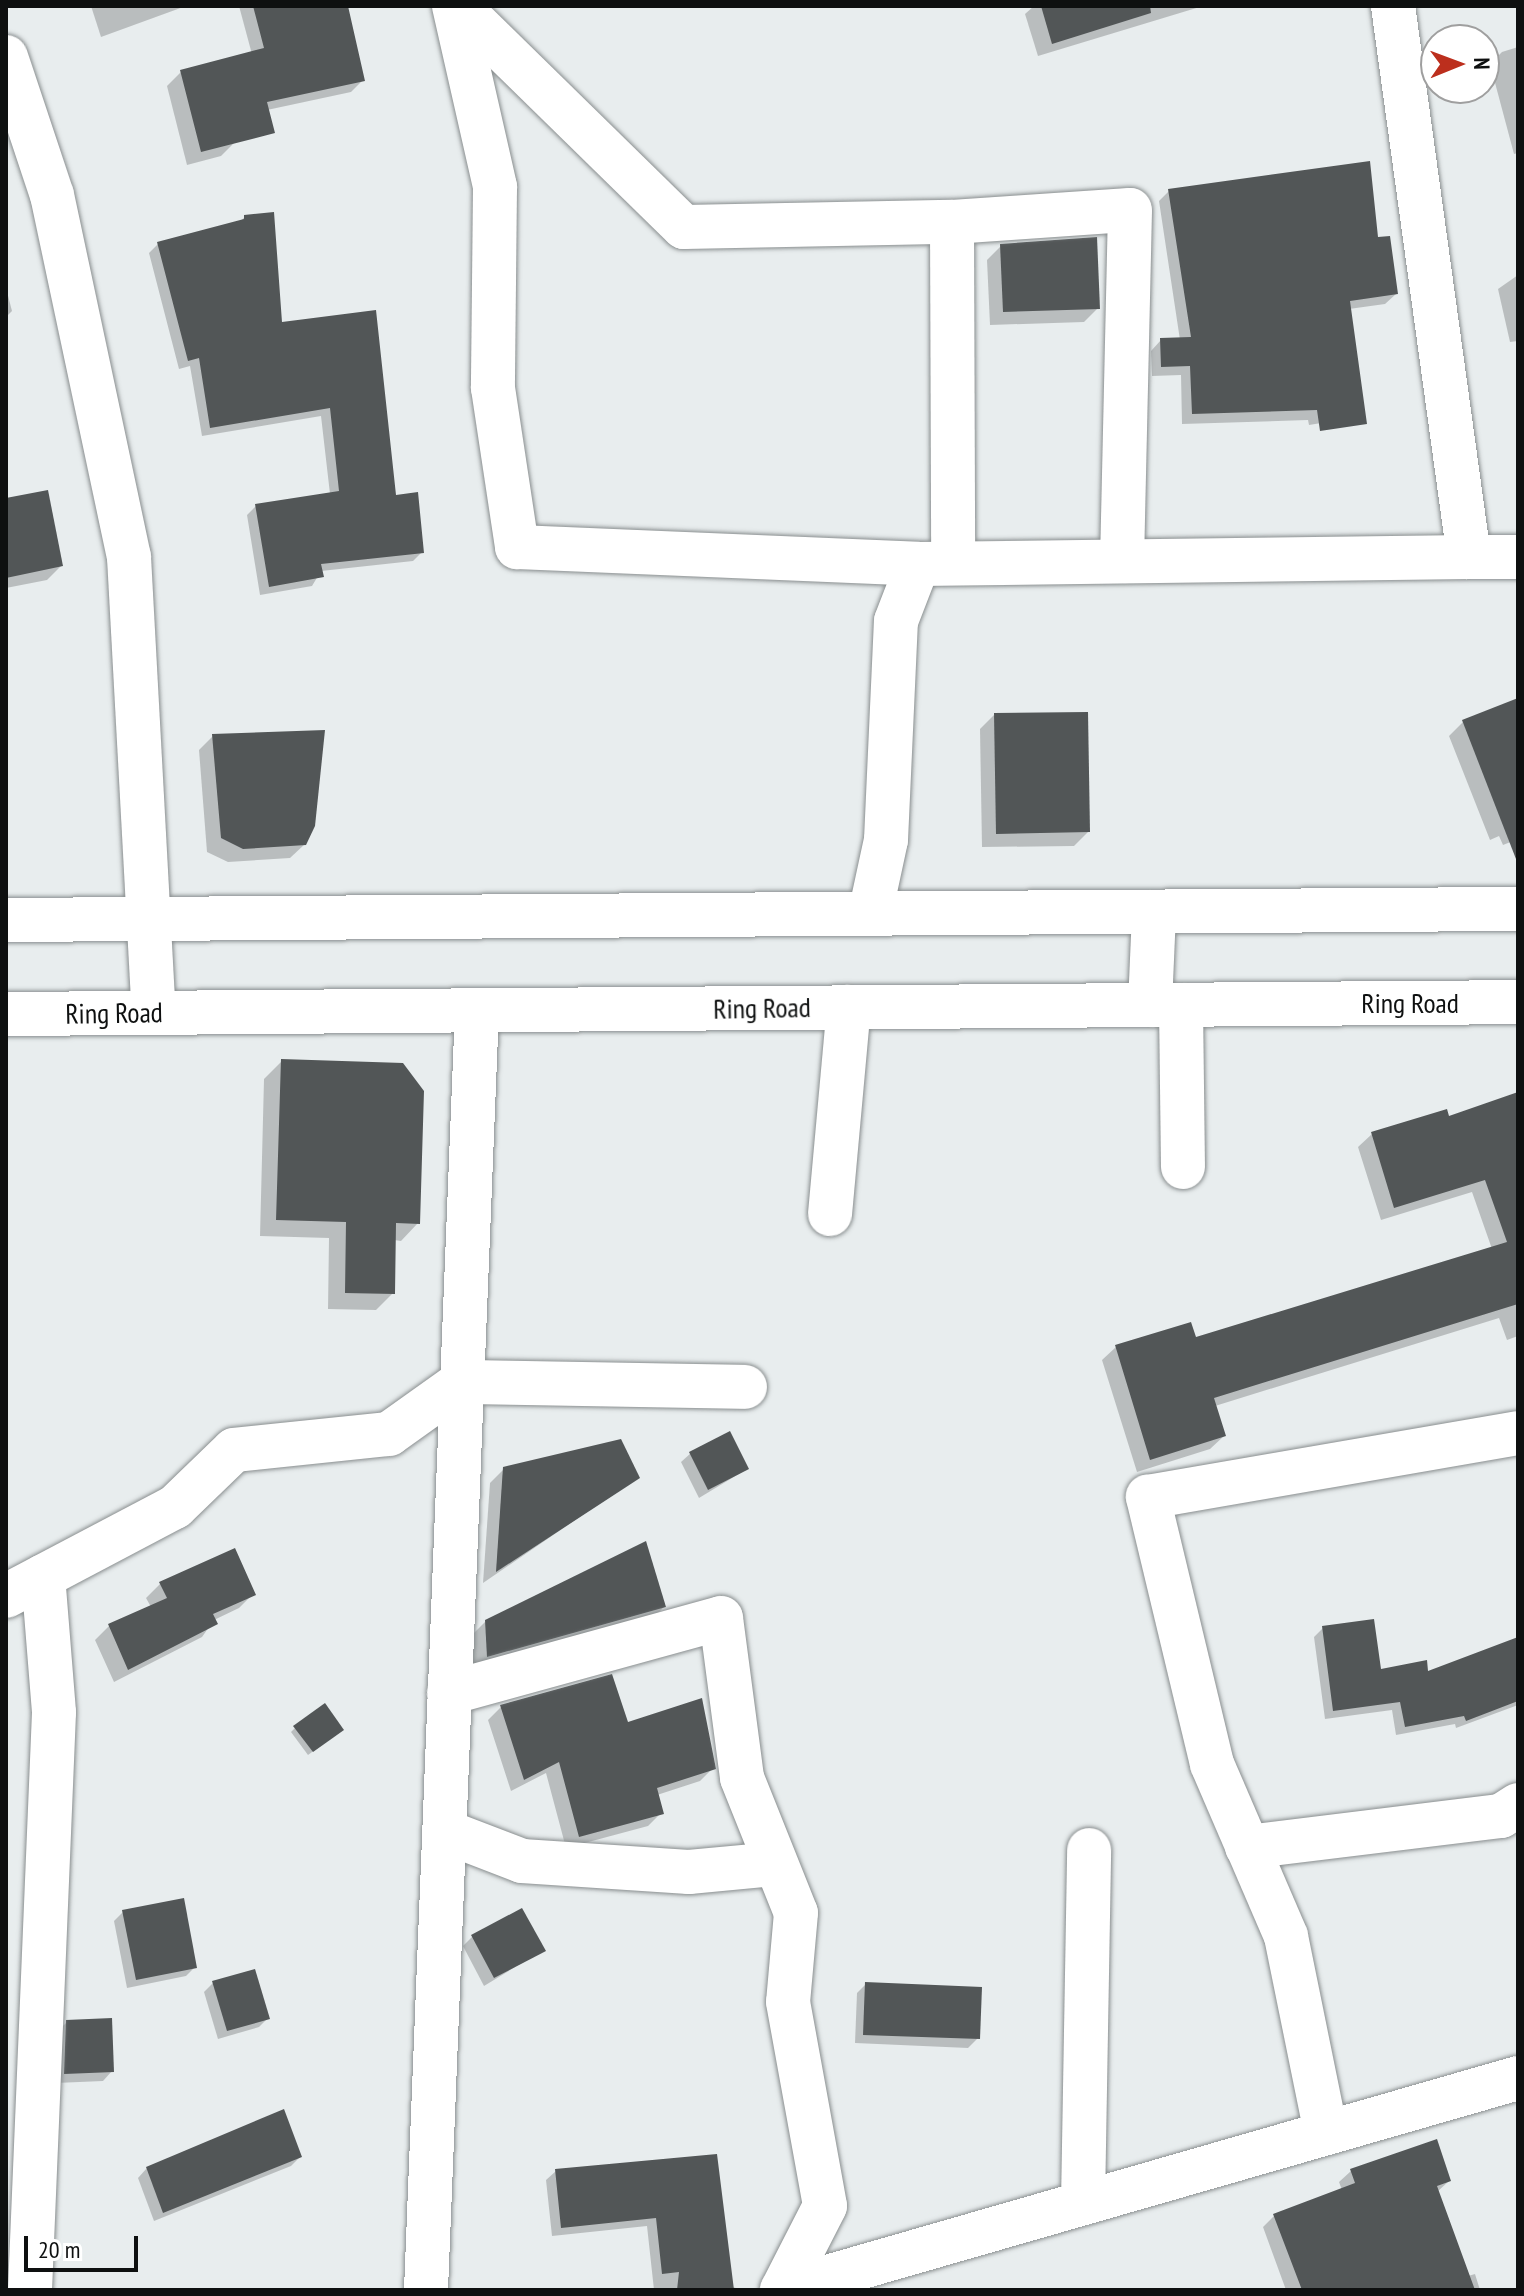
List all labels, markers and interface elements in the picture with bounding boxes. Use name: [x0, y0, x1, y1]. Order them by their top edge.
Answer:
north arrow: [1420, 24, 1500, 104]
text: N: [1468, 57, 1496, 70]
street label: Ring Road: [1361, 986, 1459, 1020]
street label: Ring Road: [713, 990, 811, 1026]
street label: Ring Road: [65, 995, 163, 1031]
scale bar: [28, 2220, 142, 2270]
text: 20 m: [38, 2234, 80, 2265]

